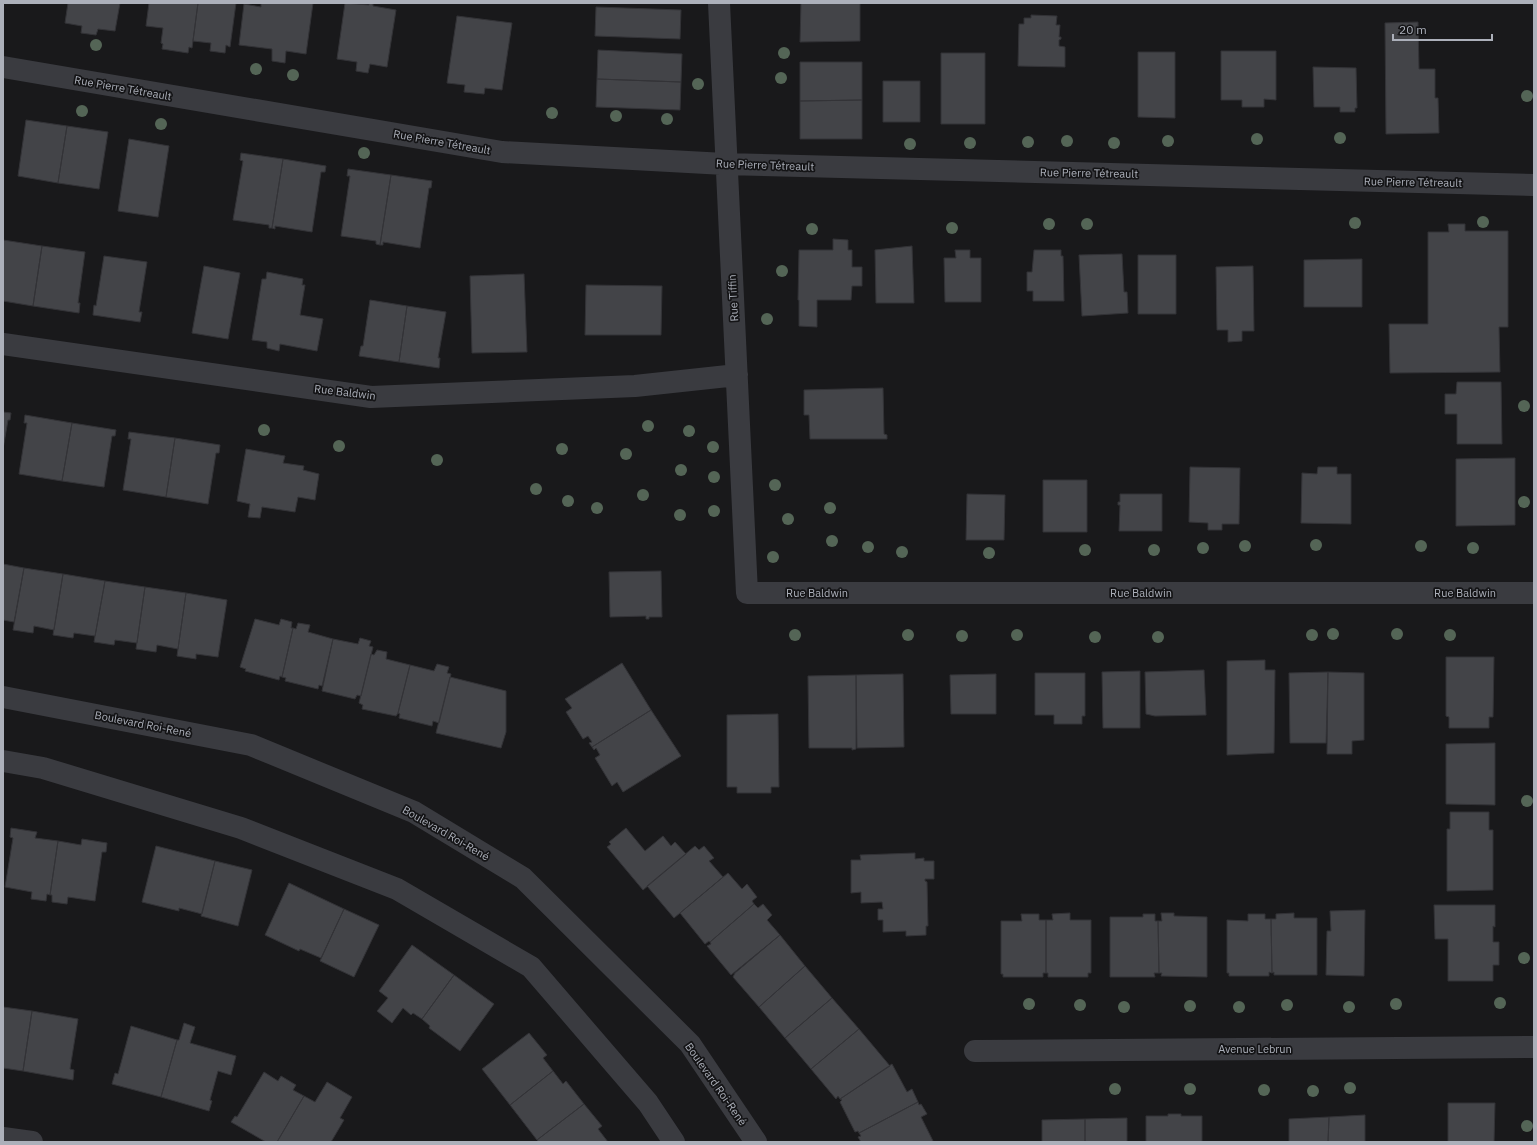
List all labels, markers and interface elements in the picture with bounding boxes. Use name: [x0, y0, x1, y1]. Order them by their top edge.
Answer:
scale bar: [1393, 16, 1492, 42]
text: 20 m: [1399, 22, 1427, 37]
street label: Rue Pierre Tétreault: [73, 73, 173, 103]
street label: Rue Pierre Tétreault: [392, 127, 492, 157]
street label: Rue Pierre Tétreault: [716, 156, 815, 174]
street label: Rue Pierre Tétreault: [1040, 165, 1138, 181]
street label: Rue Pierre Tétreault: [1364, 174, 1462, 190]
street label: Rue Tiffin: [725, 274, 741, 322]
street label: Rue Baldwin: [313, 381, 377, 403]
street label: Rue Baldwin: [786, 586, 848, 600]
street label: Rue Baldwin: [1110, 586, 1172, 600]
street label: Rue Baldwin: [1434, 586, 1496, 600]
street label: Boulevard Roi-René: [94, 708, 192, 740]
street label: Boulevard Roi-René: [400, 802, 492, 864]
street label: Boulevard Roi-René: [682, 1040, 750, 1128]
street label: Avenue Lebrun: [1218, 1042, 1292, 1056]

